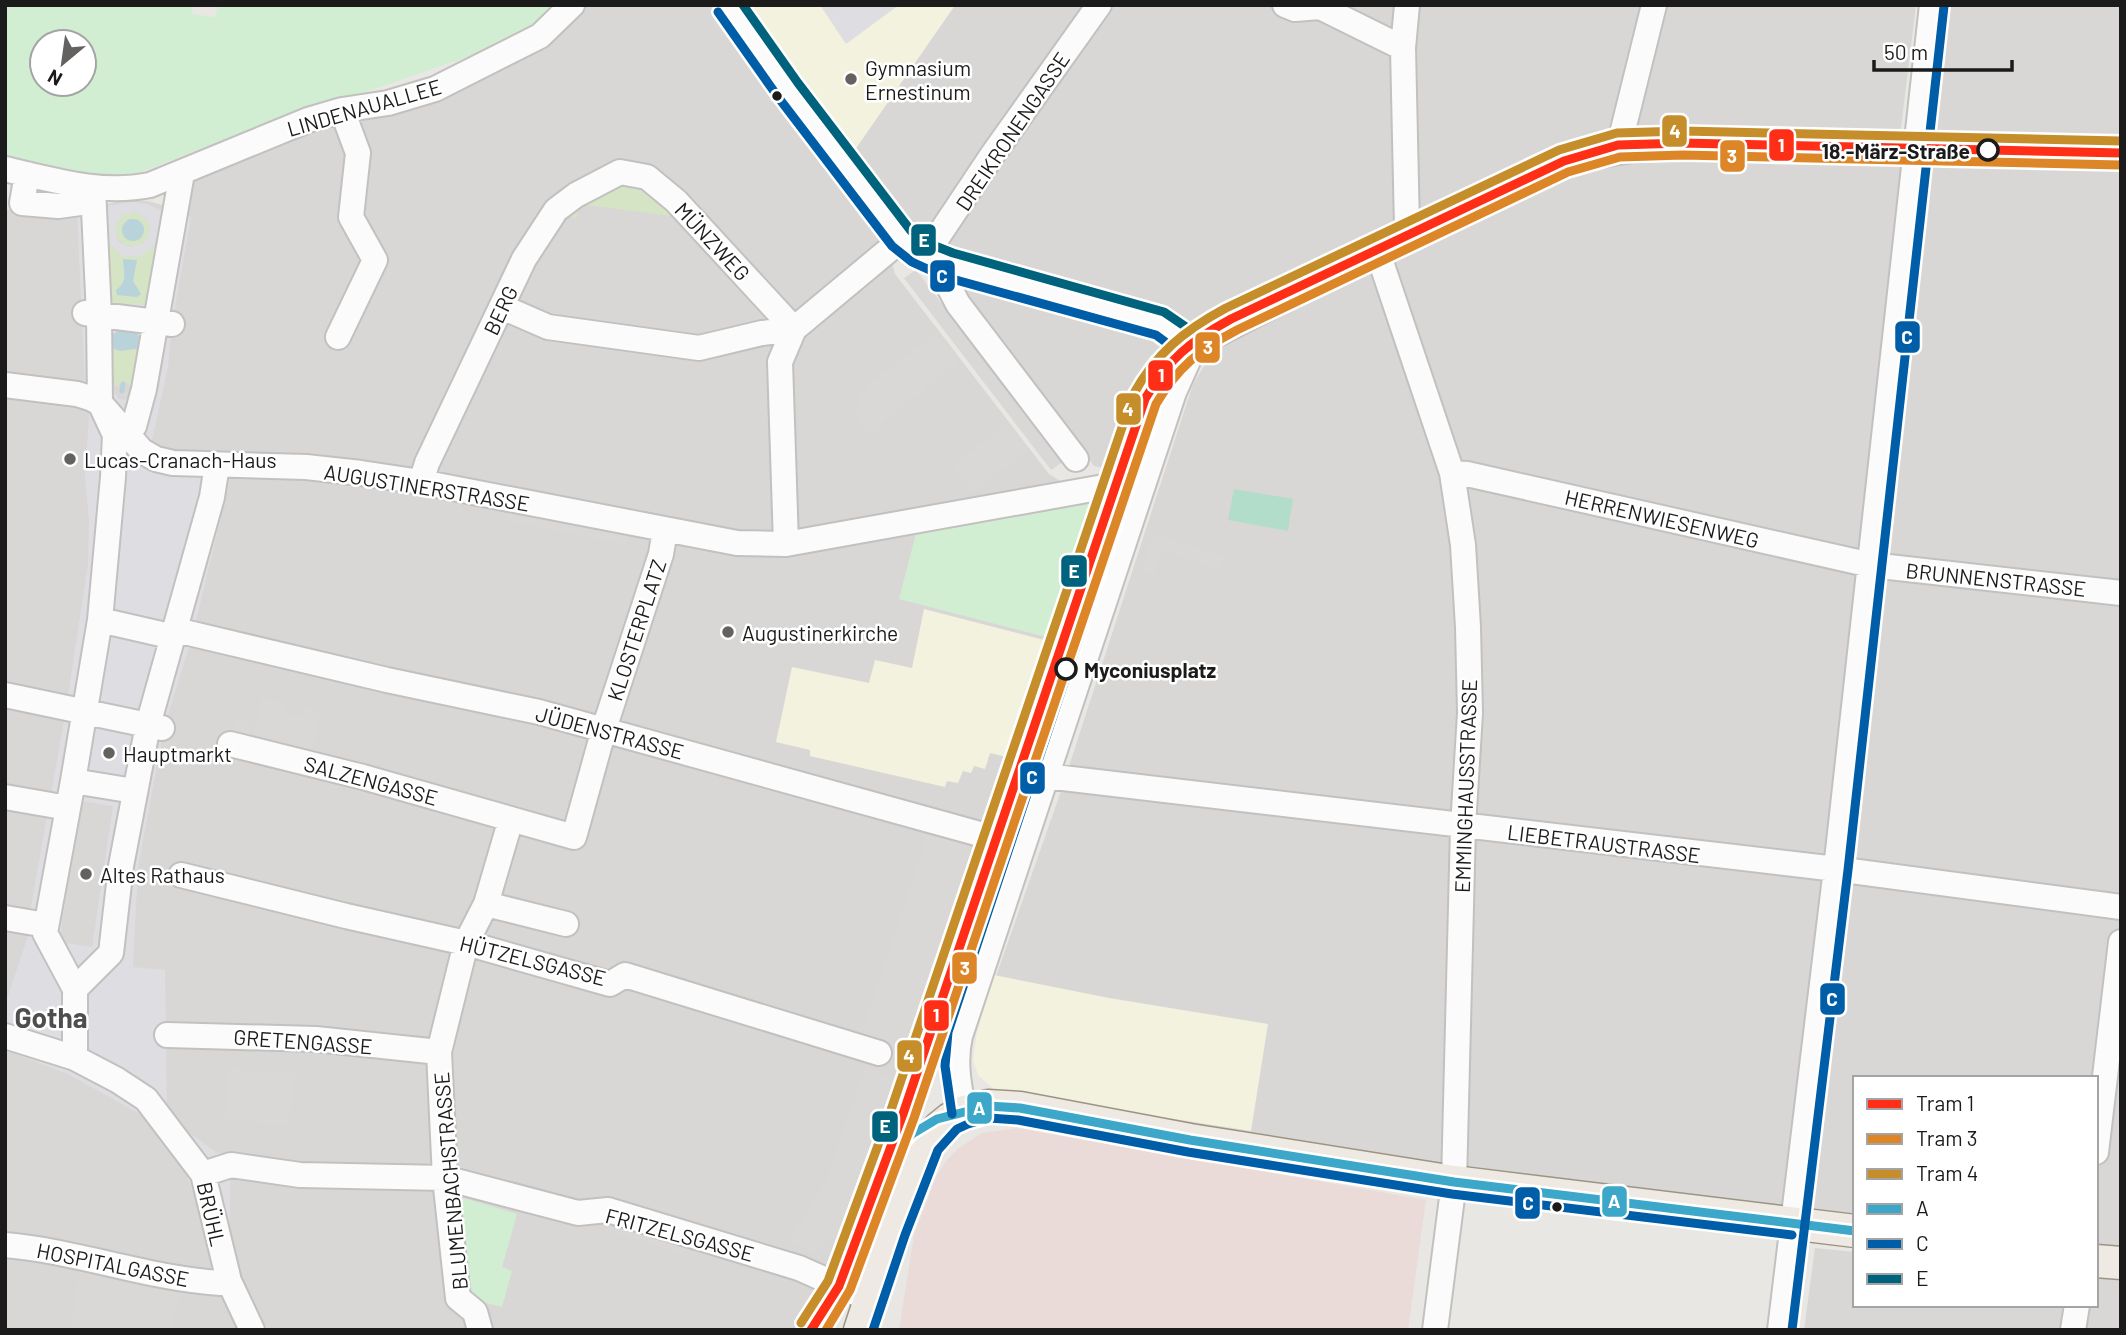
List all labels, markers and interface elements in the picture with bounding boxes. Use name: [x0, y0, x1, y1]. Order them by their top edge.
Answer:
north arrow: [28, 28, 98, 98]
scale bar: [1874, 28, 2012, 72]
text: 50 m: [1884, 39, 1928, 64]
street label: DREIKRONENGASSE: [950, 47, 1074, 215]
place label: Gymnasium Ernestinum: [865, 55, 971, 104]
text: N: [43, 65, 66, 91]
marker: Gymnasium Ernestinum: [843, 71, 859, 87]
street label: LINDENAUALLEE: [284, 73, 444, 141]
unlabelled marker: [770, 89, 784, 103]
line badge: 4: [1661, 114, 1688, 148]
text: 4: [1669, 119, 1681, 142]
line badge: 1: [1768, 128, 1795, 162]
text: 1: [1778, 133, 1784, 156]
place label: 18.-März-Straße: [1822, 138, 1970, 163]
line badge: 3: [1719, 139, 1746, 173]
marker: 18.-März-Straße: [1977, 139, 1999, 161]
text: 3: [1727, 144, 1737, 167]
street label: MÜNZWEG: [670, 197, 756, 285]
line badge: E: [910, 223, 937, 257]
text: E: [918, 228, 930, 251]
line badge: C: [929, 259, 956, 293]
text: C: [936, 264, 948, 287]
street label: BERG: [478, 281, 522, 339]
line badge: C: [1894, 320, 1921, 354]
text: C: [1901, 325, 1913, 348]
line badge: 3: [1194, 331, 1221, 364]
text: 3: [1203, 335, 1213, 358]
line badge: 1: [1147, 359, 1174, 392]
text: 1: [1158, 363, 1164, 386]
line badge: 4: [1115, 392, 1142, 426]
text: 4: [1122, 397, 1134, 420]
place label: Lucas-Cranach-Haus: [84, 447, 277, 472]
marker: Lucas-Cranach-Haus: [62, 451, 78, 467]
street label: AUGUSTINERSTRASSE: [322, 458, 532, 516]
street label: HERRENWIESENWEG: [1562, 483, 1762, 553]
line badge: E: [1060, 554, 1088, 588]
street label: KLOSTERPLATZ: [601, 556, 671, 704]
street label: BRUNNENSTRASSE: [1905, 557, 2087, 601]
text: E: [1068, 559, 1080, 582]
place label: Augustinerkirche: [742, 620, 898, 645]
marker: Augustinerkirche: [720, 624, 736, 640]
place label: Myconiusplatz: [1084, 657, 1216, 682]
marker: Myconiusplatz: [1055, 658, 1077, 680]
street label: EMMINGHAUSSTRASSE: [1449, 679, 1481, 893]
street label: JÜDENSTRASSE: [533, 700, 687, 764]
place label: Hauptmarkt: [123, 741, 232, 766]
marker: Hauptmarkt: [101, 745, 117, 761]
street label: SALZENGASSE: [301, 750, 441, 810]
line badge: C: [1019, 761, 1046, 795]
text: C: [1026, 765, 1038, 788]
street label: LIEBETRAUSTRASSE: [1506, 819, 1702, 867]
place label: Altes Rathaus: [100, 862, 225, 887]
marker: Altes Rathaus: [78, 866, 94, 882]
street label: HÜTZELSGASSE: [457, 930, 609, 990]
line badge: 3: [951, 951, 978, 985]
text: 3: [960, 956, 970, 979]
line badge: C: [1819, 982, 1846, 1016]
text: C: [1826, 987, 1838, 1010]
line badge: 1: [923, 999, 950, 1032]
district label: Gotha: [14, 1000, 88, 1034]
text: 1: [933, 1003, 939, 1026]
street label: GRETENGASSE: [233, 1024, 373, 1058]
line badge: 4: [896, 1039, 923, 1073]
text: 4: [903, 1044, 915, 1067]
street label: BLUMENBACHSTRASSE: [428, 1071, 472, 1291]
legend: [1853, 1076, 2098, 1307]
text: Tram 1: [1916, 1090, 1974, 1115]
line badge: A: [966, 1091, 993, 1125]
text: A: [973, 1096, 986, 1119]
line badge: E: [871, 1110, 899, 1143]
text: E: [879, 1114, 891, 1137]
text: Tram 3: [1916, 1125, 1978, 1150]
text: Tram 4: [1916, 1160, 1978, 1185]
street label: BRÜHL: [192, 1179, 232, 1249]
line badge: A: [1601, 1185, 1628, 1218]
line badge: C: [1514, 1186, 1541, 1220]
text: A: [1608, 1189, 1621, 1212]
text: C: [1522, 1191, 1534, 1214]
text: A: [1916, 1195, 1929, 1220]
unlabelled marker: [1550, 1200, 1564, 1214]
street label: FRITZELSGASSE: [603, 1202, 757, 1266]
text: C: [1916, 1230, 1929, 1255]
street label: HOSPITALGASSE: [35, 1237, 191, 1291]
text: E: [1916, 1265, 1929, 1290]

